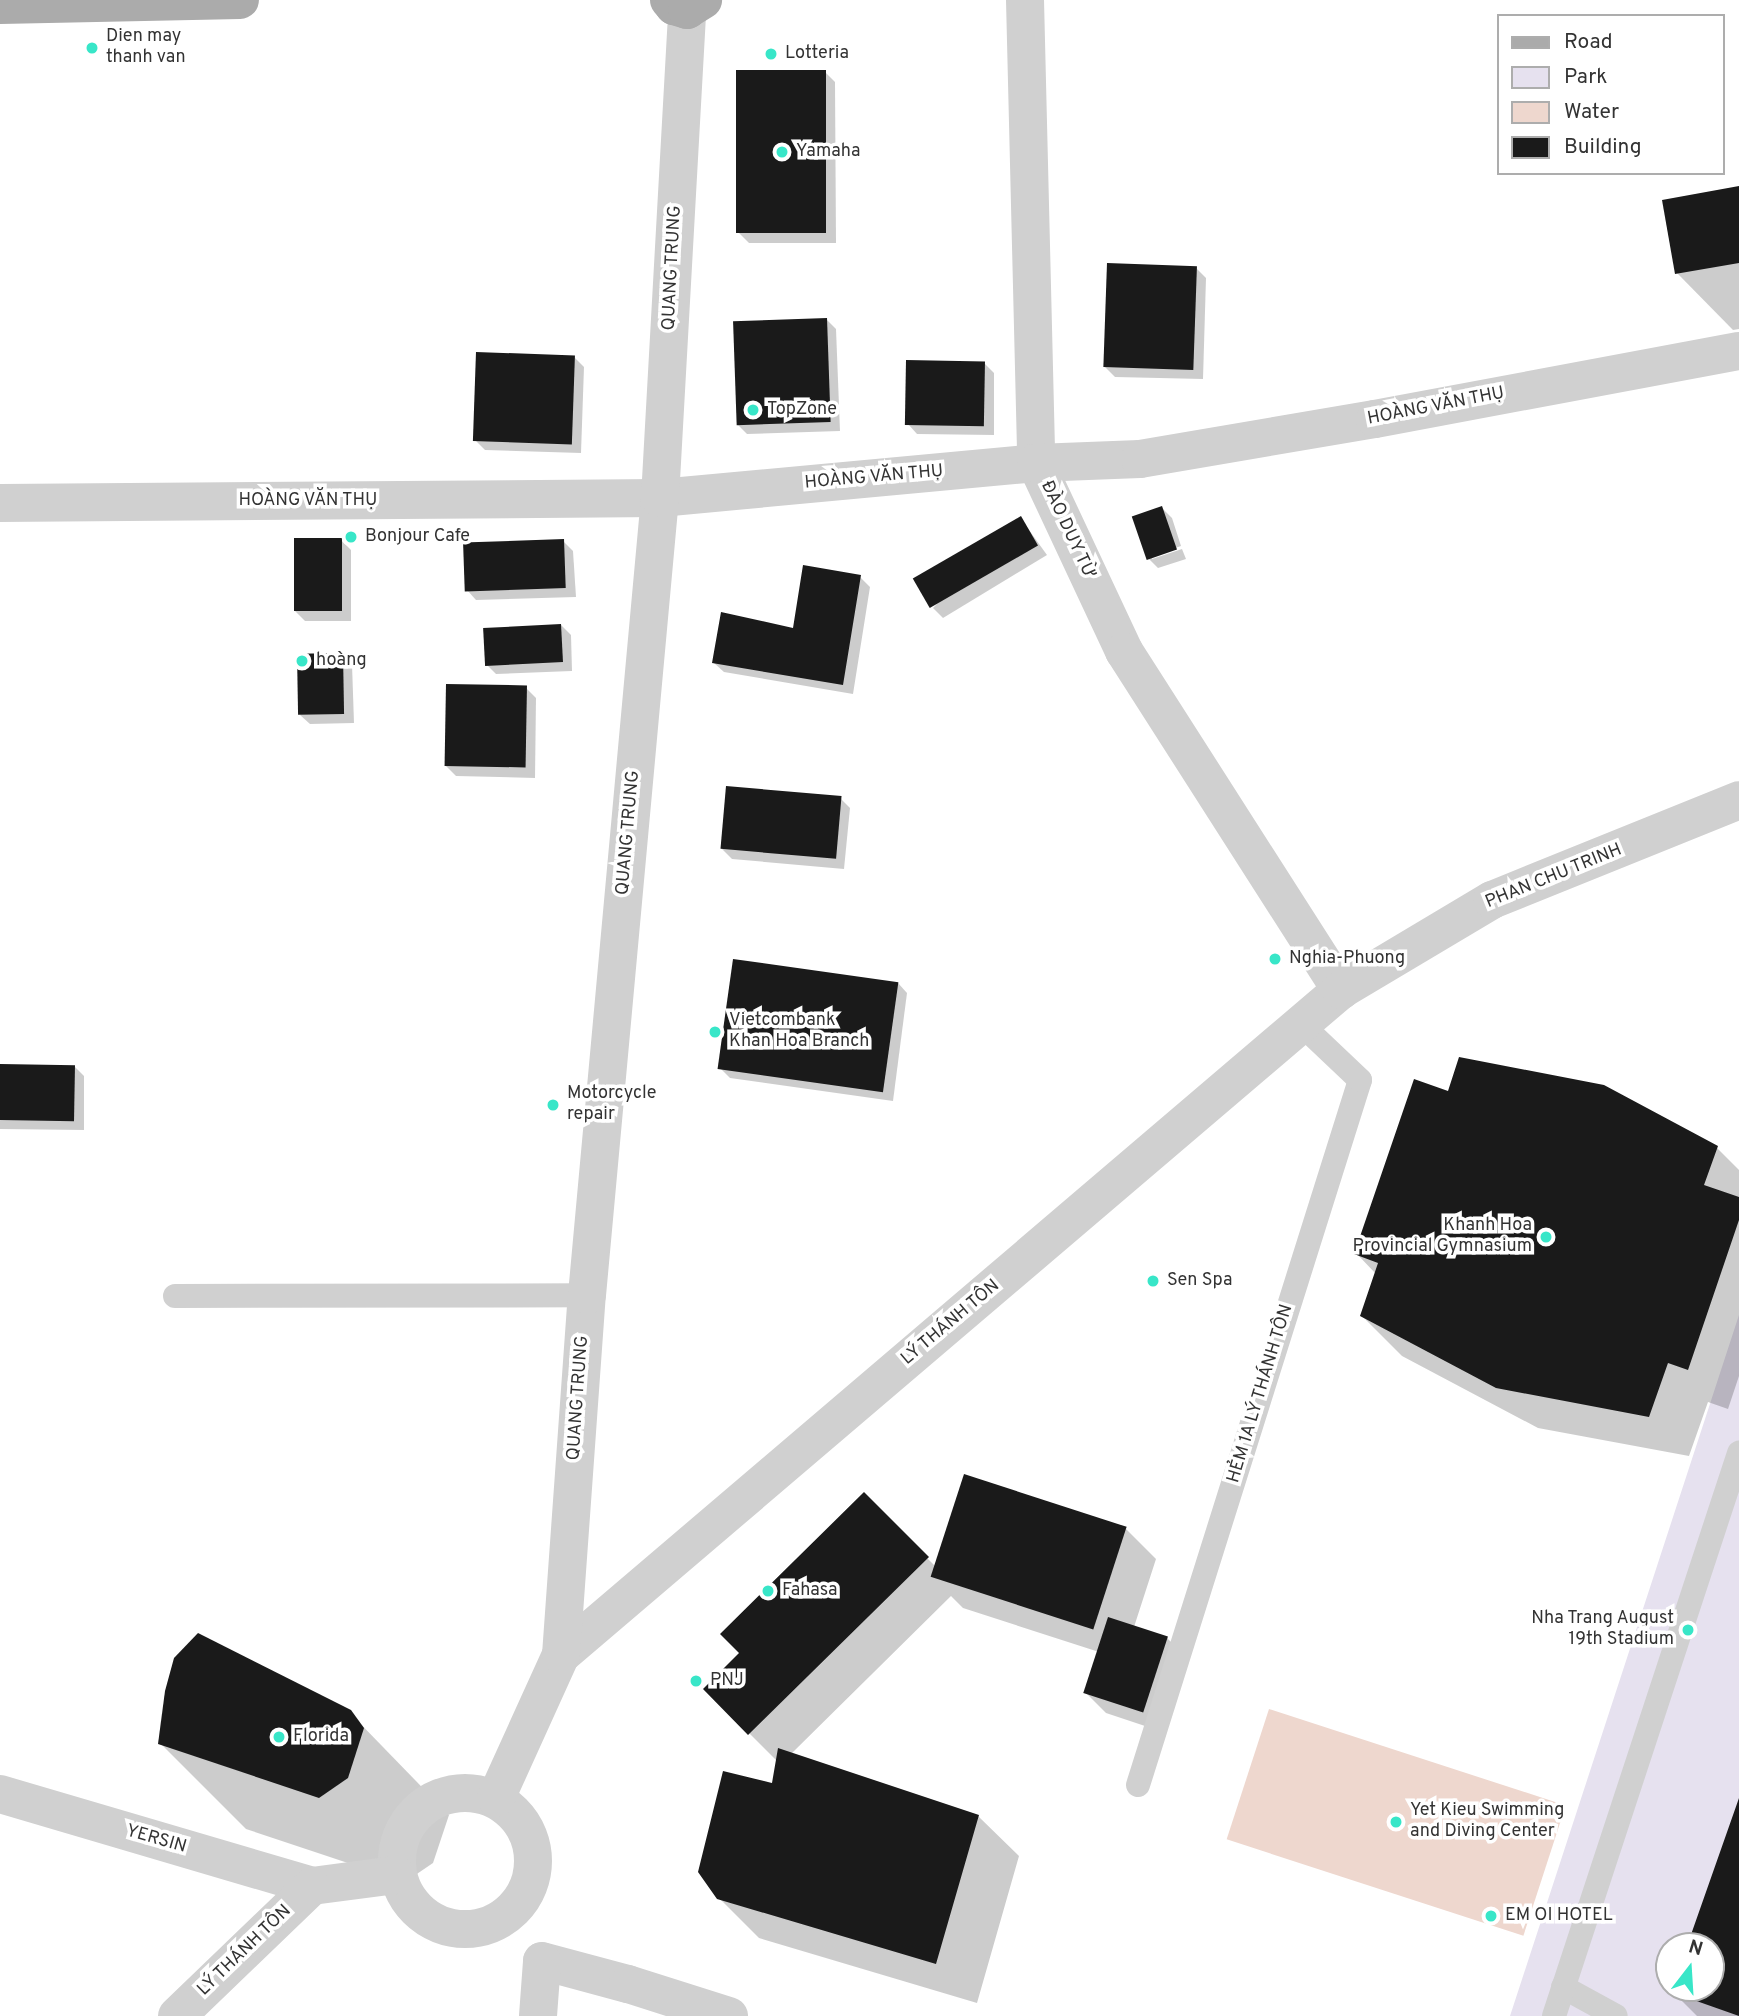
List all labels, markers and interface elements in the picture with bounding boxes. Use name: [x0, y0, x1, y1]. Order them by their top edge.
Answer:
legend: [1498, 14, 1725, 175]
place label: Dien may thanh van: [106, 27, 186, 70]
text: Road: [1564, 29, 1613, 56]
marker: Dien may thanh van: [84, 40, 100, 56]
place label: Lotteria: [785, 43, 849, 65]
marker: Lotteria: [763, 46, 779, 62]
text: Park: [1564, 64, 1607, 91]
text: Water: [1564, 99, 1619, 126]
text: Building: [1564, 134, 1642, 161]
place label: Yamaha: [796, 141, 860, 163]
marker: Yamaha: [774, 144, 790, 160]
street label: QUANG TRUNG: [659, 205, 687, 331]
street label: HOÀNG VĂN THỤ: [1365, 383, 1507, 431]
place label: TopZone: [767, 399, 837, 421]
marker: TopZone: [745, 402, 761, 418]
street label: HOÀNG VĂN THỤ: [803, 461, 945, 495]
street label: ĐÀO DUY TỪ: [1035, 477, 1099, 583]
street label: HOÀNG VĂN THỤ: [238, 490, 378, 512]
place label: Bonjour Cafe: [365, 526, 470, 548]
marker: Bonjour Cafe: [343, 529, 359, 545]
place label: hoàng: [316, 650, 367, 672]
marker: hoàng: [294, 653, 310, 669]
street label: QUANG TRUNG: [613, 769, 645, 897]
street label: PHAN CHU TRINH: [1482, 840, 1626, 914]
place label: Nghia-Phuong: [1289, 948, 1405, 970]
marker: Nghia-Phuong: [1267, 951, 1283, 967]
place label: Vietcombank Khan Hoa Branch: [729, 1011, 870, 1054]
marker: Vietcombank Khan Hoa Branch: [707, 1024, 723, 1040]
place label: Motorcycle repair: [567, 1084, 656, 1126]
marker: Motorcycle repair: [545, 1097, 561, 1113]
place label: Khanh Hoa Provincial Gymnasium: [1353, 1216, 1532, 1258]
marker: Khanh Hoa Provincial Gymnasium: [1538, 1229, 1554, 1245]
place label: Sen Spa: [1167, 1270, 1232, 1292]
marker: Sen Spa: [1145, 1273, 1161, 1289]
street label: LÝ THÁNH TÔN: [897, 1275, 1005, 1371]
street label: HẺM 1A LÝ THÁNH TÔN: [1223, 1301, 1299, 1487]
street label: QUANG TRUNG: [564, 1335, 594, 1461]
place label: Fahasa: [782, 1580, 838, 1602]
marker: Fahasa: [760, 1583, 776, 1599]
place label: Nha Trang August 19th Stadium: [1530, 1609, 1674, 1652]
marker: Nha Trang August 19th Stadium: [1680, 1622, 1696, 1638]
place label: PNJ: [710, 1670, 744, 1692]
marker: PNJ: [688, 1673, 704, 1689]
place label: Florida: [293, 1726, 349, 1748]
marker: Florida: [271, 1729, 287, 1745]
place label: Yet Kieu Swimming and Diving Center: [1410, 1801, 1564, 1843]
marker: Yet Kieu Swimming and Diving Center: [1388, 1814, 1404, 1830]
street label: YERSIN: [123, 1821, 189, 1859]
street label: LÝ THÁNH TÔN: [193, 1900, 297, 2002]
place label: EM OI HOTEL: [1505, 1905, 1613, 1927]
marker: EM OI HOTEL: [1483, 1908, 1499, 1924]
north arrow: [1655, 1932, 1725, 2002]
text: N: [1686, 1935, 1706, 1962]

